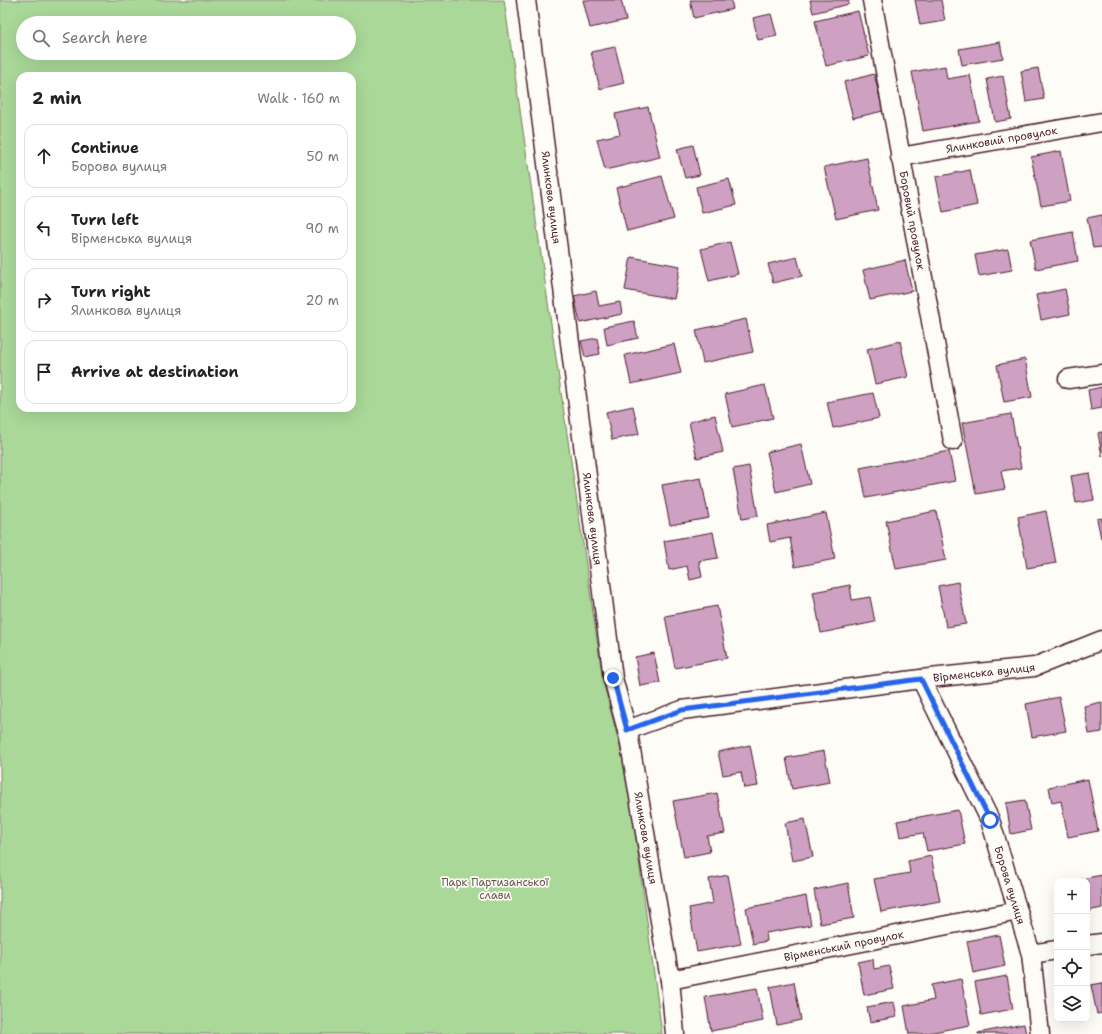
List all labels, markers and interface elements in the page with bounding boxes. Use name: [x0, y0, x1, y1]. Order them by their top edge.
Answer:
search box: [16, 16, 356, 60]
icon: search: [30, 27, 52, 49]
text: Search here: [62, 28, 148, 48]
text: 2 min: [32, 87, 82, 109]
text: Walk · 160 m: [258, 90, 340, 107]
street label: Ялинковий провулок: [945, 122, 1058, 156]
text: Continue: [71, 138, 139, 158]
icon: ahead: [33, 145, 55, 167]
text: 50 m: [306, 148, 339, 165]
street label: Ялинкова вулиця: [538, 150, 565, 245]
text: Борова вулиця: [71, 158, 167, 175]
street label: Боровий провулок: [896, 169, 929, 271]
text: Turn left: [71, 210, 139, 230]
icon: left: [33, 217, 55, 239]
text: 90 m: [305, 220, 339, 237]
text: Вірменська вулиця: [71, 230, 192, 247]
text: Turn right: [71, 282, 151, 302]
icon: right: [33, 289, 55, 311]
text: 20 m: [306, 292, 339, 309]
text: Ялинкова вулиця: [71, 302, 181, 319]
icon: arrive: [33, 361, 55, 383]
text: Arrive at destination: [71, 362, 239, 382]
street label: Ялинкова вулиця: [579, 471, 606, 566]
street label: Вірменська вулиця: [932, 659, 1036, 685]
route end: [604, 669, 622, 687]
street label: Ялинкова вулиця: [631, 791, 661, 885]
route start: [981, 811, 999, 829]
street label: Борова вулиця: [991, 844, 1029, 926]
park label: Парк Партизанської слави: [441, 875, 549, 903]
map controls: [1054, 878, 1090, 1022]
button: +: [1054, 878, 1090, 914]
button: −: [1054, 914, 1090, 950]
street label: Вірменський провулок: [782, 926, 905, 965]
button: locate: [1054, 950, 1090, 986]
button: layers: [1054, 986, 1090, 1022]

